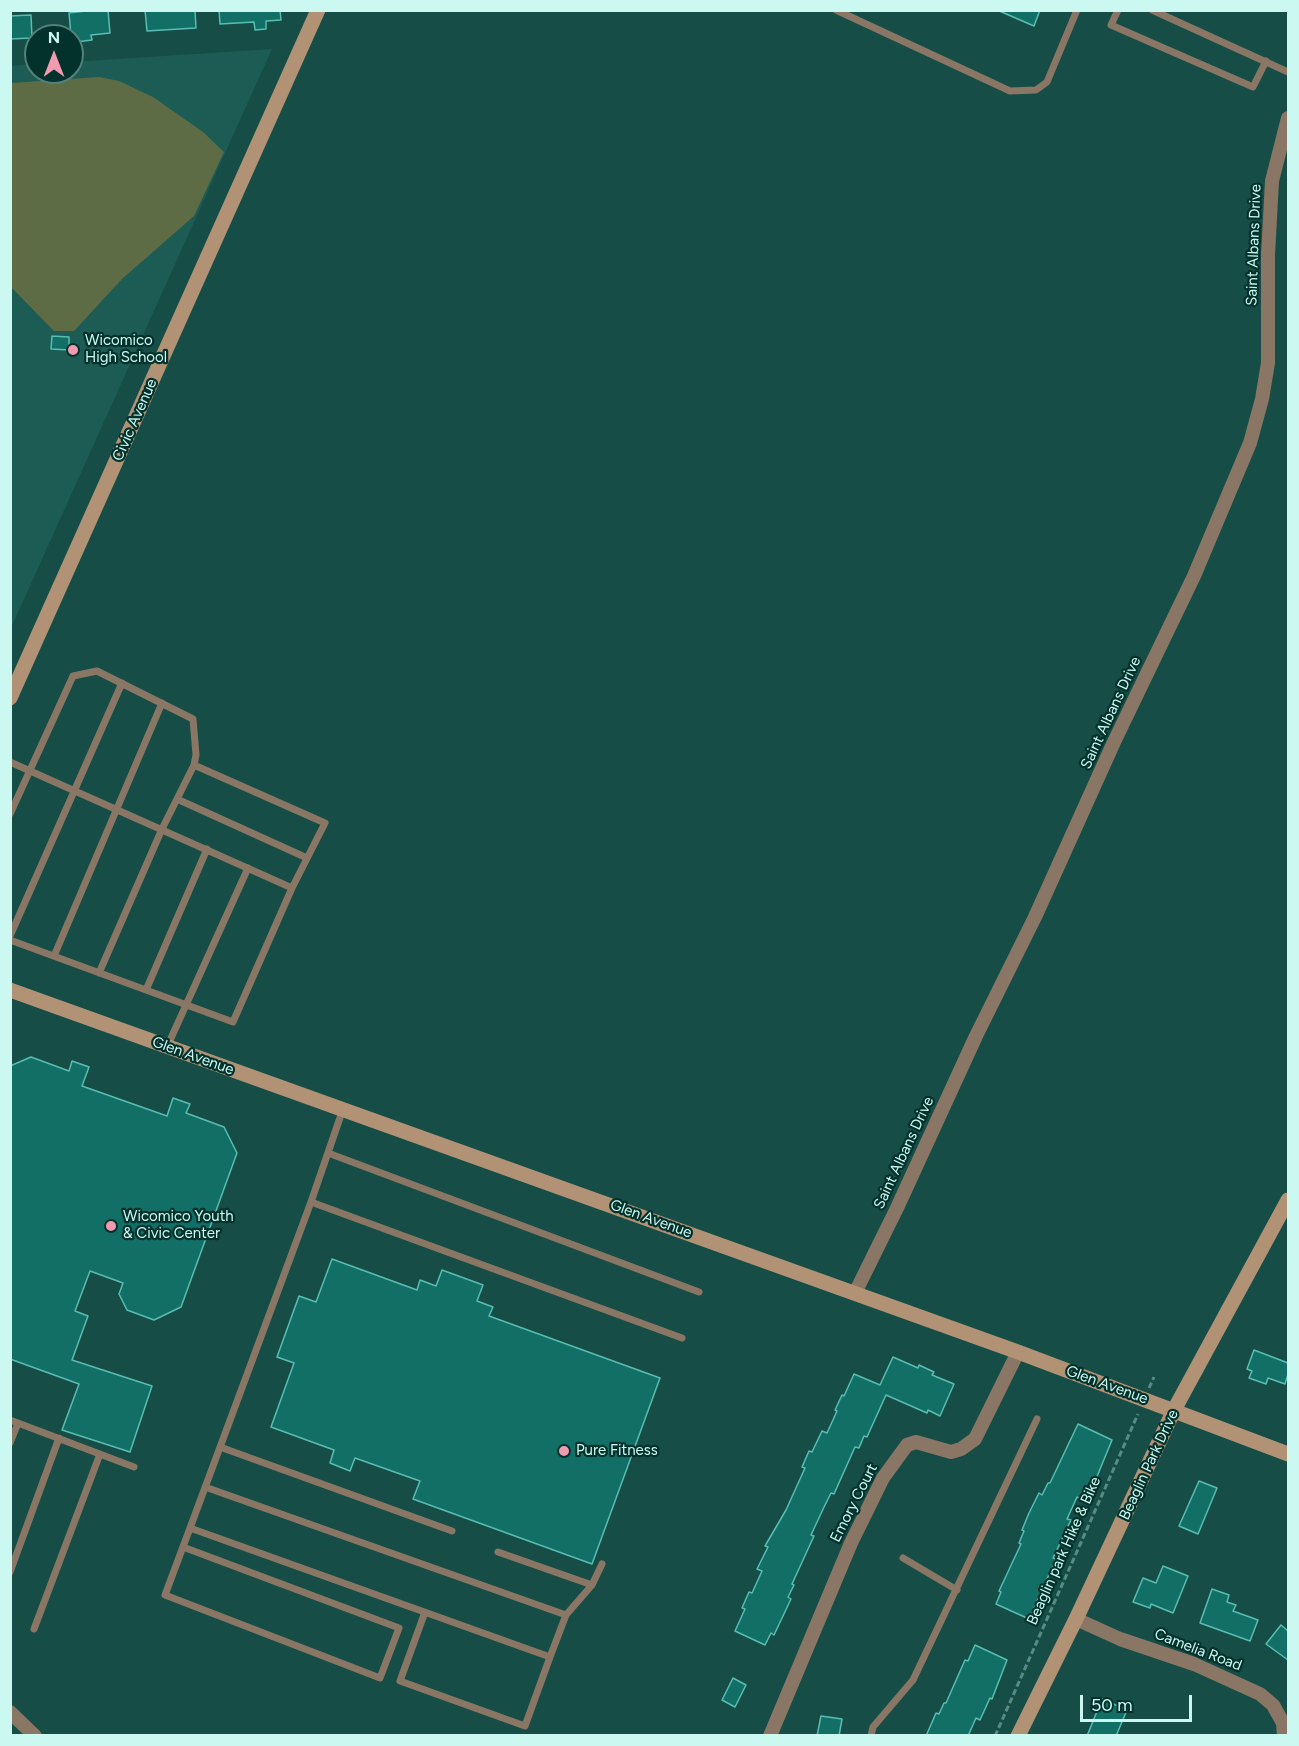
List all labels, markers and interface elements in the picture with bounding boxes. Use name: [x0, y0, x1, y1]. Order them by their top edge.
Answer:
north arrow: [24, 24, 84, 84]
text: N: [48, 28, 60, 47]
street label: Saint Albans Drive: [1243, 184, 1265, 306]
place label: Wicomico High School: [85, 332, 167, 367]
marker: Wicomico High School: [66, 343, 80, 357]
street label: Civic Avenue: [109, 376, 161, 464]
street label: Saint Albans Drive: [1077, 654, 1145, 772]
street label: Glen Avenue: [150, 1033, 236, 1079]
street label: Saint Albans Drive: [870, 1094, 938, 1212]
street label: Glen Avenue: [608, 1196, 694, 1242]
place label: Wicomico Youth & Civic Center: [123, 1208, 234, 1243]
marker: Wicomico Youth & Civic Center: [104, 1219, 118, 1233]
street label: Glen Avenue: [1064, 1362, 1150, 1408]
street label: Beaglin Park Drive: [1116, 1407, 1182, 1523]
place label: Pure Fitness: [576, 1442, 658, 1460]
marker: Pure Fitness: [557, 1444, 571, 1458]
street label: Emory Court: [827, 1461, 881, 1545]
street label: Beaglin park Hike & Bike: [1023, 1474, 1105, 1628]
street label: Camelia Road: [1152, 1625, 1244, 1675]
scale bar: [1083, 1683, 1196, 1721]
text: 50 m: [1091, 1694, 1133, 1716]

